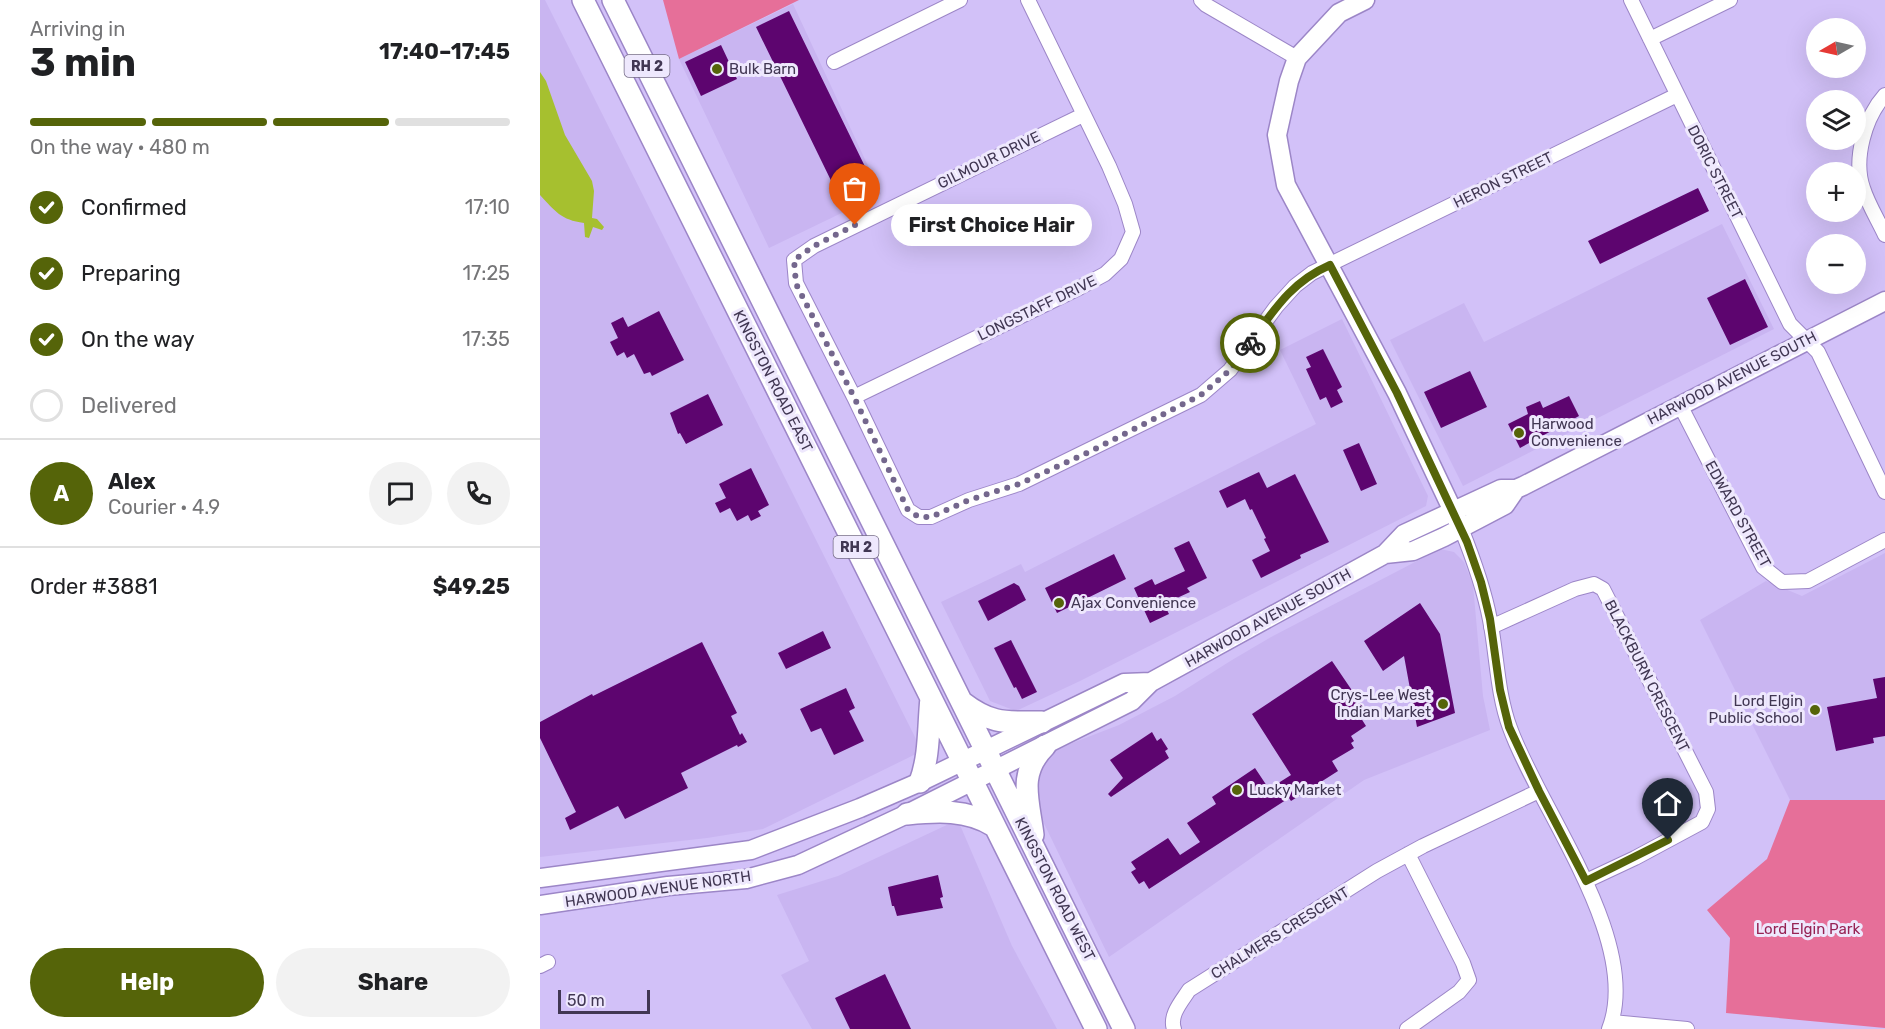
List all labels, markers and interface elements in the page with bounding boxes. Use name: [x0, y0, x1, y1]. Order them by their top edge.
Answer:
text: Arriving in: [30, 17, 125, 41]
north arrow: [1806, 18, 1866, 78]
map controls: [1806, 18, 1866, 294]
text: 17:40–17:45: [379, 38, 510, 65]
text: 3 min: [30, 40, 136, 86]
road number: RH 2: [624, 55, 670, 77]
place label: Bulk Barn: [729, 60, 796, 78]
marker: Bulk Barn: [710, 62, 724, 76]
button: layers: [1806, 90, 1866, 150]
street label: DORIC STREET: [1684, 122, 1746, 222]
street label: GILMOUR DRIVE: [935, 127, 1043, 193]
text: On the way · 480 m: [30, 135, 210, 159]
street label: HERON STREET: [1450, 148, 1556, 212]
button: +: [1806, 162, 1866, 222]
pin: [829, 163, 880, 225]
icon: bag: [838, 172, 871, 205]
icon: check: [30, 191, 63, 224]
text: Confirmed: [81, 194, 187, 221]
text: 17:10: [465, 195, 510, 219]
callout: First Choice Hair: [891, 204, 1092, 246]
text: First Choice Hair: [908, 213, 1075, 237]
button: −: [1806, 234, 1866, 294]
icon: check: [30, 257, 63, 290]
text: Preparing: [81, 260, 181, 287]
text: 17:25: [462, 261, 510, 285]
street label: LONGSTAFF DRIVE: [975, 271, 1099, 345]
street label: KINGSTON ROAD EAST: [729, 307, 817, 455]
courier: [1220, 313, 1280, 373]
icon: check: [30, 323, 63, 356]
text: On the way: [81, 326, 195, 353]
text: 17:35: [462, 327, 510, 351]
icon: bike: [1234, 327, 1267, 360]
street label: HARWOOD AVENUE SOUTH: [1644, 327, 1820, 429]
text: Delivered: [81, 392, 177, 419]
place label: Harwood Convenience: [1531, 415, 1622, 450]
marker: Harwood Convenience: [1512, 426, 1526, 440]
street label: EDWARD STREET: [1701, 457, 1775, 571]
button: chat: [369, 462, 432, 525]
button: phone: [447, 462, 510, 525]
text: Alex: [108, 468, 156, 495]
text: A: [54, 480, 69, 507]
text: Courier · 4.9: [108, 495, 220, 519]
road number: RH 2: [834, 536, 878, 558]
street label: HARWOOD AVENUE SOUTH: [1182, 565, 1354, 671]
text: Order #3881: [30, 573, 158, 600]
text: $49.25: [433, 573, 510, 600]
place label: Ajax Convenience: [1071, 594, 1196, 612]
marker: Ajax Convenience: [1052, 596, 1066, 610]
street label: BLACKBURN CRESCENT: [1601, 597, 1693, 755]
place label: Crys-Lee West Indian Market: [1330, 686, 1431, 721]
place label: Lord Elgin Public School: [1709, 692, 1803, 727]
marker: Crys-Lee West Indian Market: [1436, 697, 1450, 711]
marker: Lord Elgin Public School: [1808, 703, 1822, 717]
pin: [1642, 778, 1693, 840]
place label: Lucky Market: [1249, 781, 1341, 799]
marker: Lucky Market: [1230, 783, 1244, 797]
icon: home: [1651, 787, 1684, 820]
street label: KINGSTON ROAD WEST: [1011, 814, 1099, 964]
street label: HARWOOD AVENUE NORTH: [564, 867, 752, 911]
street label: CHALMERS CRESCENT: [1208, 883, 1353, 983]
park label: Lord Elgin Park: [1756, 920, 1860, 938]
button: Help: [30, 948, 264, 1017]
button: Share: [276, 948, 510, 1017]
scale bar: [558, 987, 650, 1014]
text: 50 m: [567, 991, 605, 1010]

